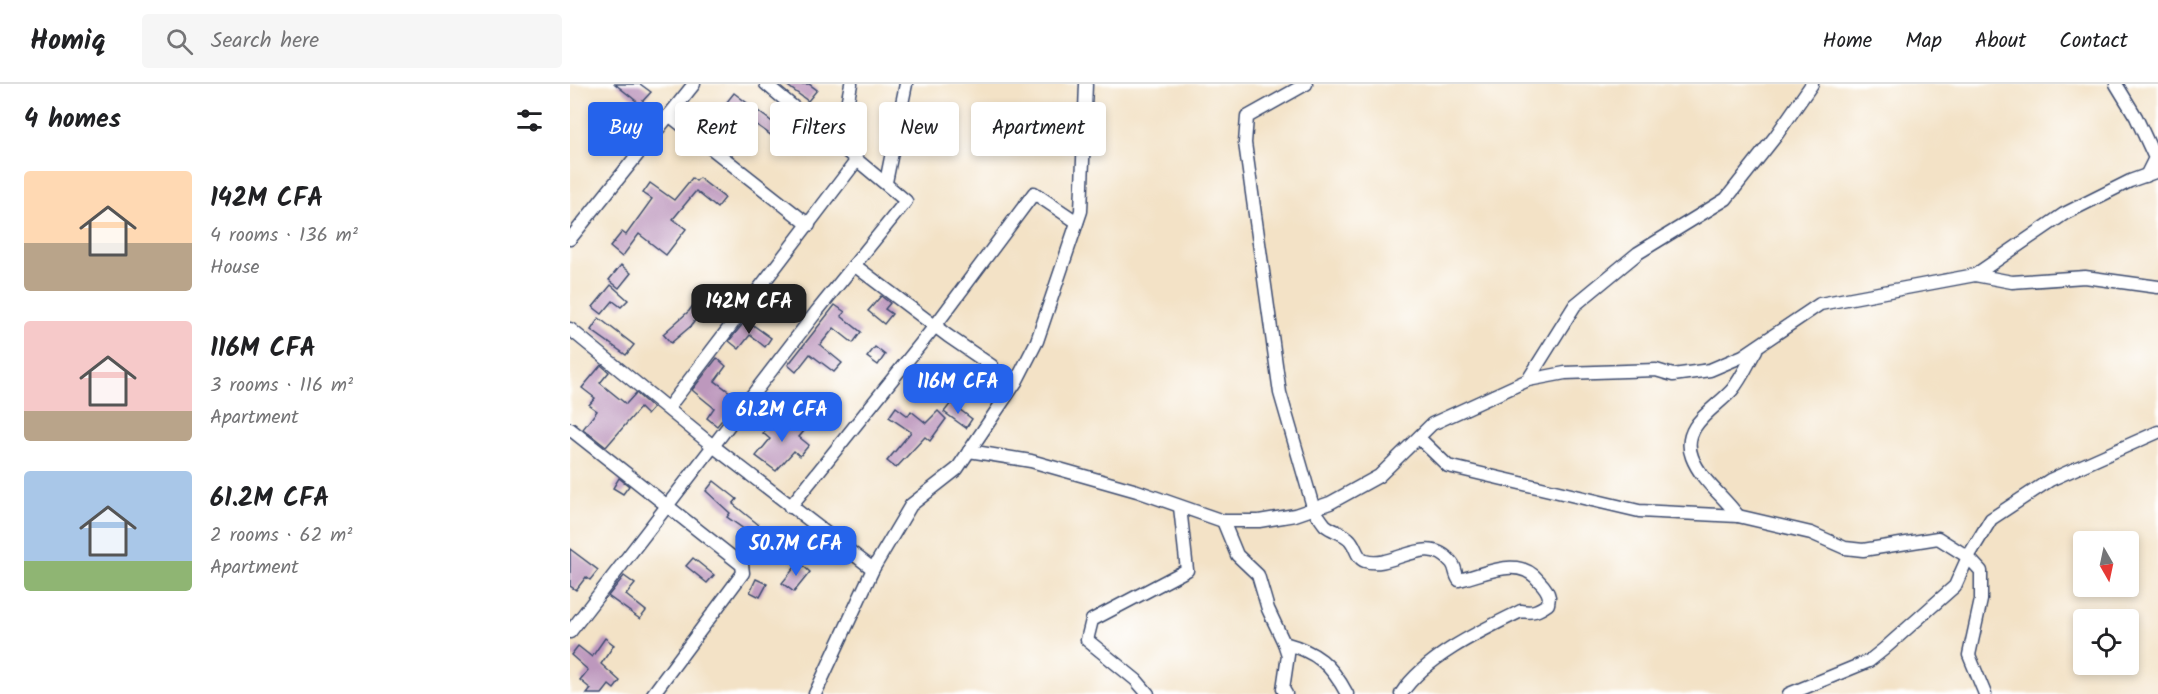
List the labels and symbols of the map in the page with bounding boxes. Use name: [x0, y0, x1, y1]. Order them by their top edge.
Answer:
pin: 142M CFA: [687, 284, 811, 335]
pin: 116M CFA: [896, 364, 1020, 415]
pin: 61.2M CFA: [713, 392, 851, 443]
pin: 50.7M CFA: [727, 526, 865, 577]
north arrow: [2073, 531, 2139, 597]

